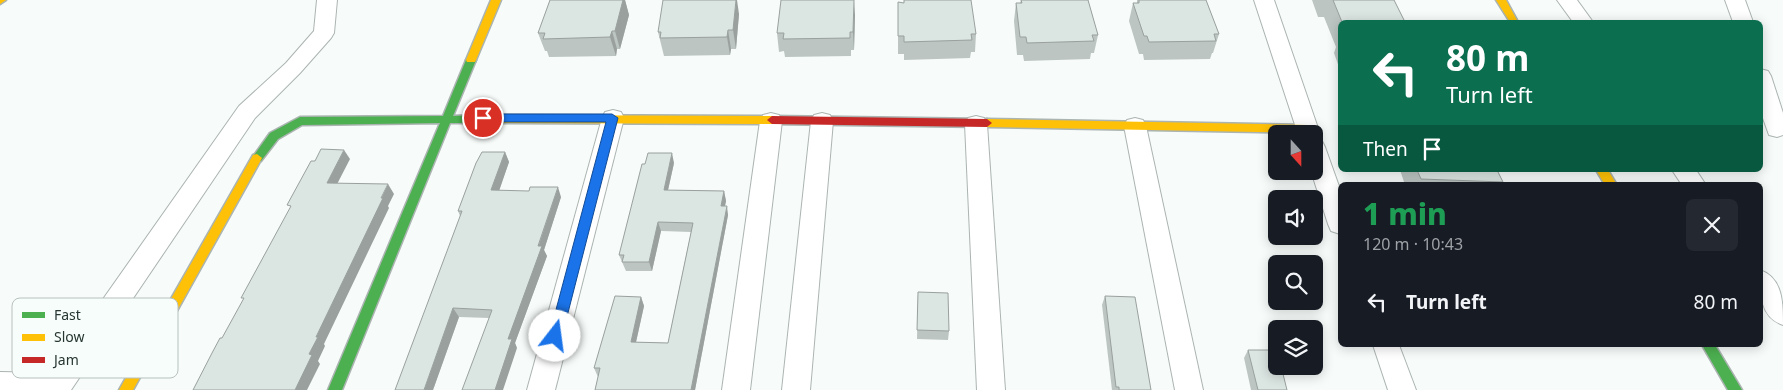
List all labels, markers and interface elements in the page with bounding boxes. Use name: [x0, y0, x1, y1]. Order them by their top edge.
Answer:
text: 80 m: [1446, 34, 1529, 81]
icon: left: [1363, 40, 1428, 105]
text: Turn left: [1446, 79, 1533, 109]
pin: [462, 97, 504, 139]
icon: arrive: [469, 104, 497, 132]
north arrow: [1268, 125, 1322, 180]
map controls: [1268, 125, 1323, 375]
icon: arrive: [1418, 135, 1446, 163]
text: Then: [1363, 136, 1408, 162]
button: sound: [1268, 190, 1323, 245]
text: 1 min: [1363, 193, 1447, 234]
button: close: [1686, 199, 1738, 251]
text: 120 m · 10:43: [1363, 233, 1463, 255]
button: search: [1268, 255, 1323, 310]
icon: left: [1363, 288, 1391, 316]
text: Turn left: [1406, 289, 1487, 315]
text: 80 m: [1694, 289, 1738, 315]
legend: [12, 298, 178, 378]
text: Fast: [54, 305, 81, 324]
position arrow: [528, 309, 580, 361]
button: layers: [1268, 320, 1323, 375]
text: Slow: [54, 327, 85, 346]
text: Jam: [52, 350, 79, 369]

